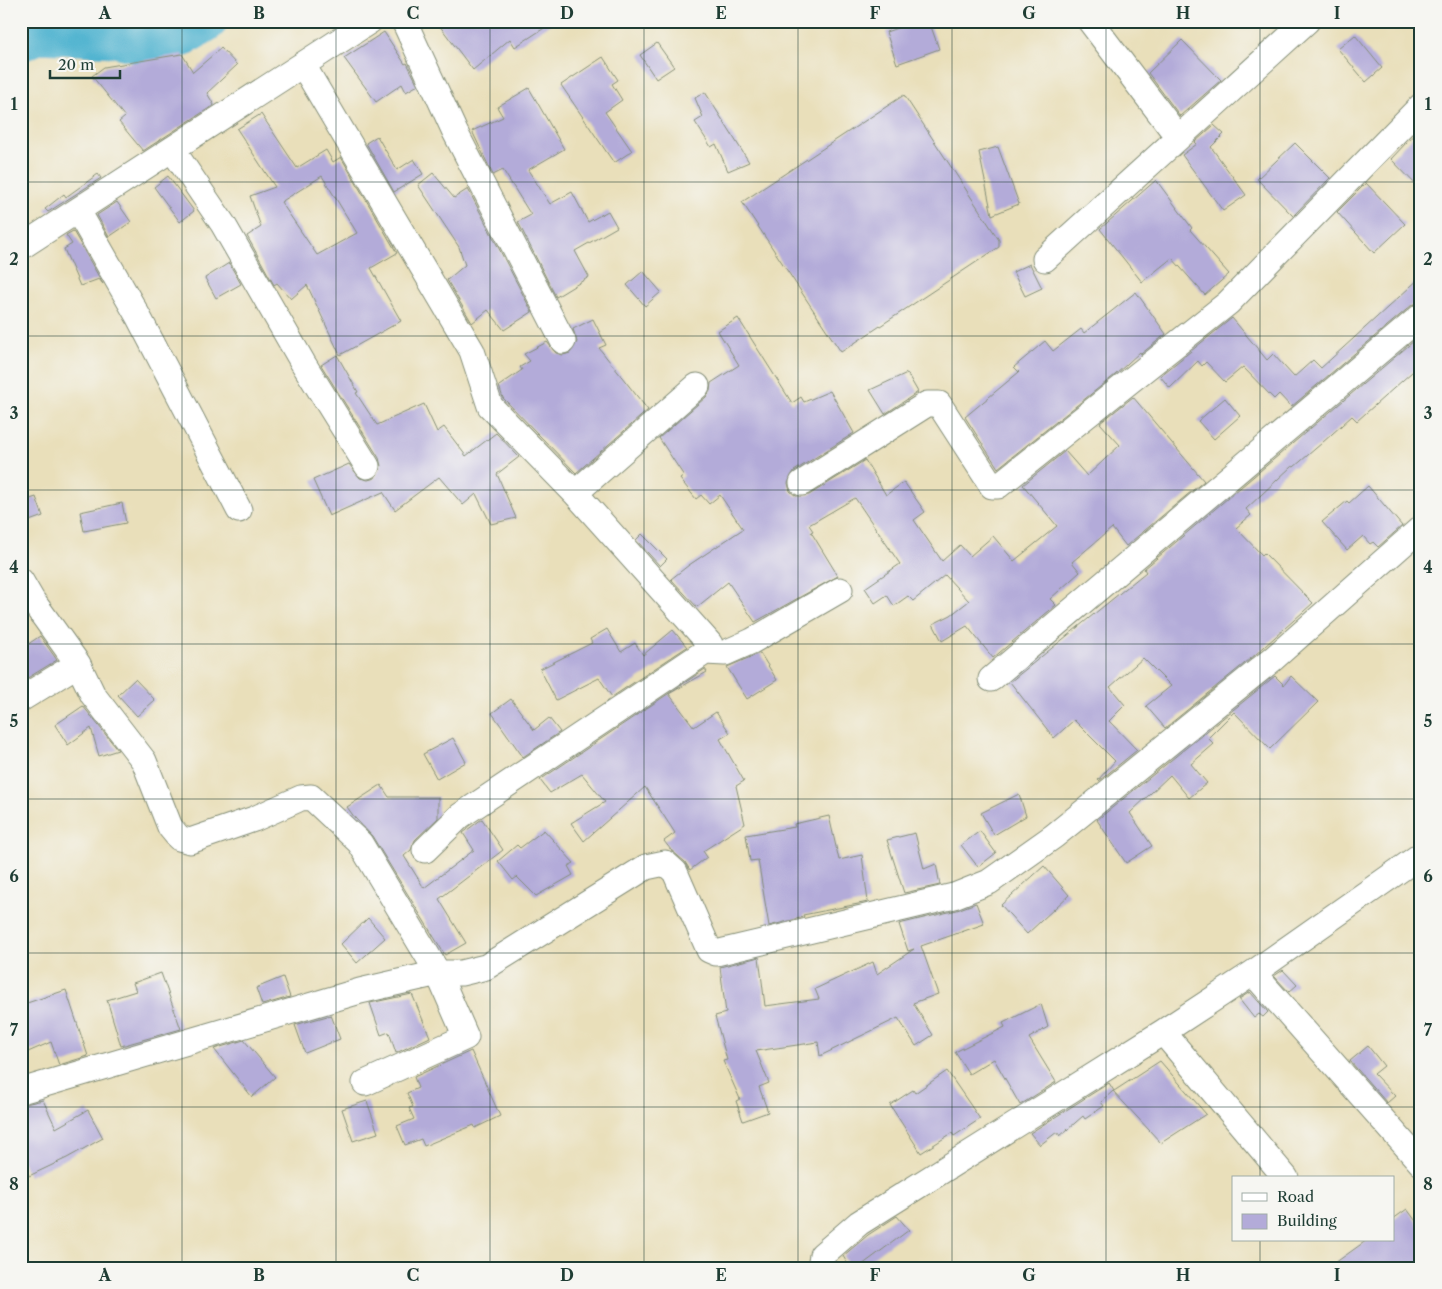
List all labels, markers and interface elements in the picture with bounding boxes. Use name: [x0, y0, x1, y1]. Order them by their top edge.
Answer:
text: A: [98, 3, 112, 23]
text: B: [253, 3, 265, 23]
text: C: [407, 3, 419, 23]
text: D: [560, 3, 574, 23]
text: E: [715, 3, 727, 23]
text: F: [870, 3, 881, 23]
text: G: [1022, 3, 1036, 23]
text: H: [1176, 3, 1190, 23]
text: I: [1334, 3, 1341, 23]
scale bar: [50, 48, 120, 80]
text: 20 m: [58, 55, 94, 74]
text: 1: [10, 94, 18, 114]
text: 1: [1424, 94, 1432, 114]
text: 2: [9, 249, 19, 269]
text: 2: [1423, 249, 1433, 269]
text: 3: [9, 403, 19, 423]
text: 3: [1423, 403, 1433, 423]
text: 4: [9, 557, 19, 577]
text: 4: [1423, 557, 1433, 577]
text: 5: [10, 711, 19, 731]
text: 5: [1424, 711, 1433, 731]
text: 6: [9, 866, 19, 886]
text: 6: [1423, 866, 1433, 886]
text: 7: [10, 1020, 19, 1040]
text: 7: [1424, 1020, 1433, 1040]
text: 8: [9, 1174, 19, 1194]
text: 8: [1423, 1174, 1433, 1194]
legend: [1232, 1176, 1394, 1242]
text: Road: [1277, 1187, 1314, 1206]
text: Building: [1277, 1211, 1337, 1230]
text: A: [98, 1265, 112, 1285]
text: B: [253, 1265, 265, 1285]
text: C: [407, 1265, 419, 1285]
text: D: [560, 1265, 574, 1285]
text: E: [715, 1265, 727, 1285]
text: F: [870, 1265, 881, 1285]
text: G: [1022, 1265, 1036, 1285]
text: H: [1176, 1265, 1190, 1285]
text: I: [1334, 1265, 1341, 1285]

